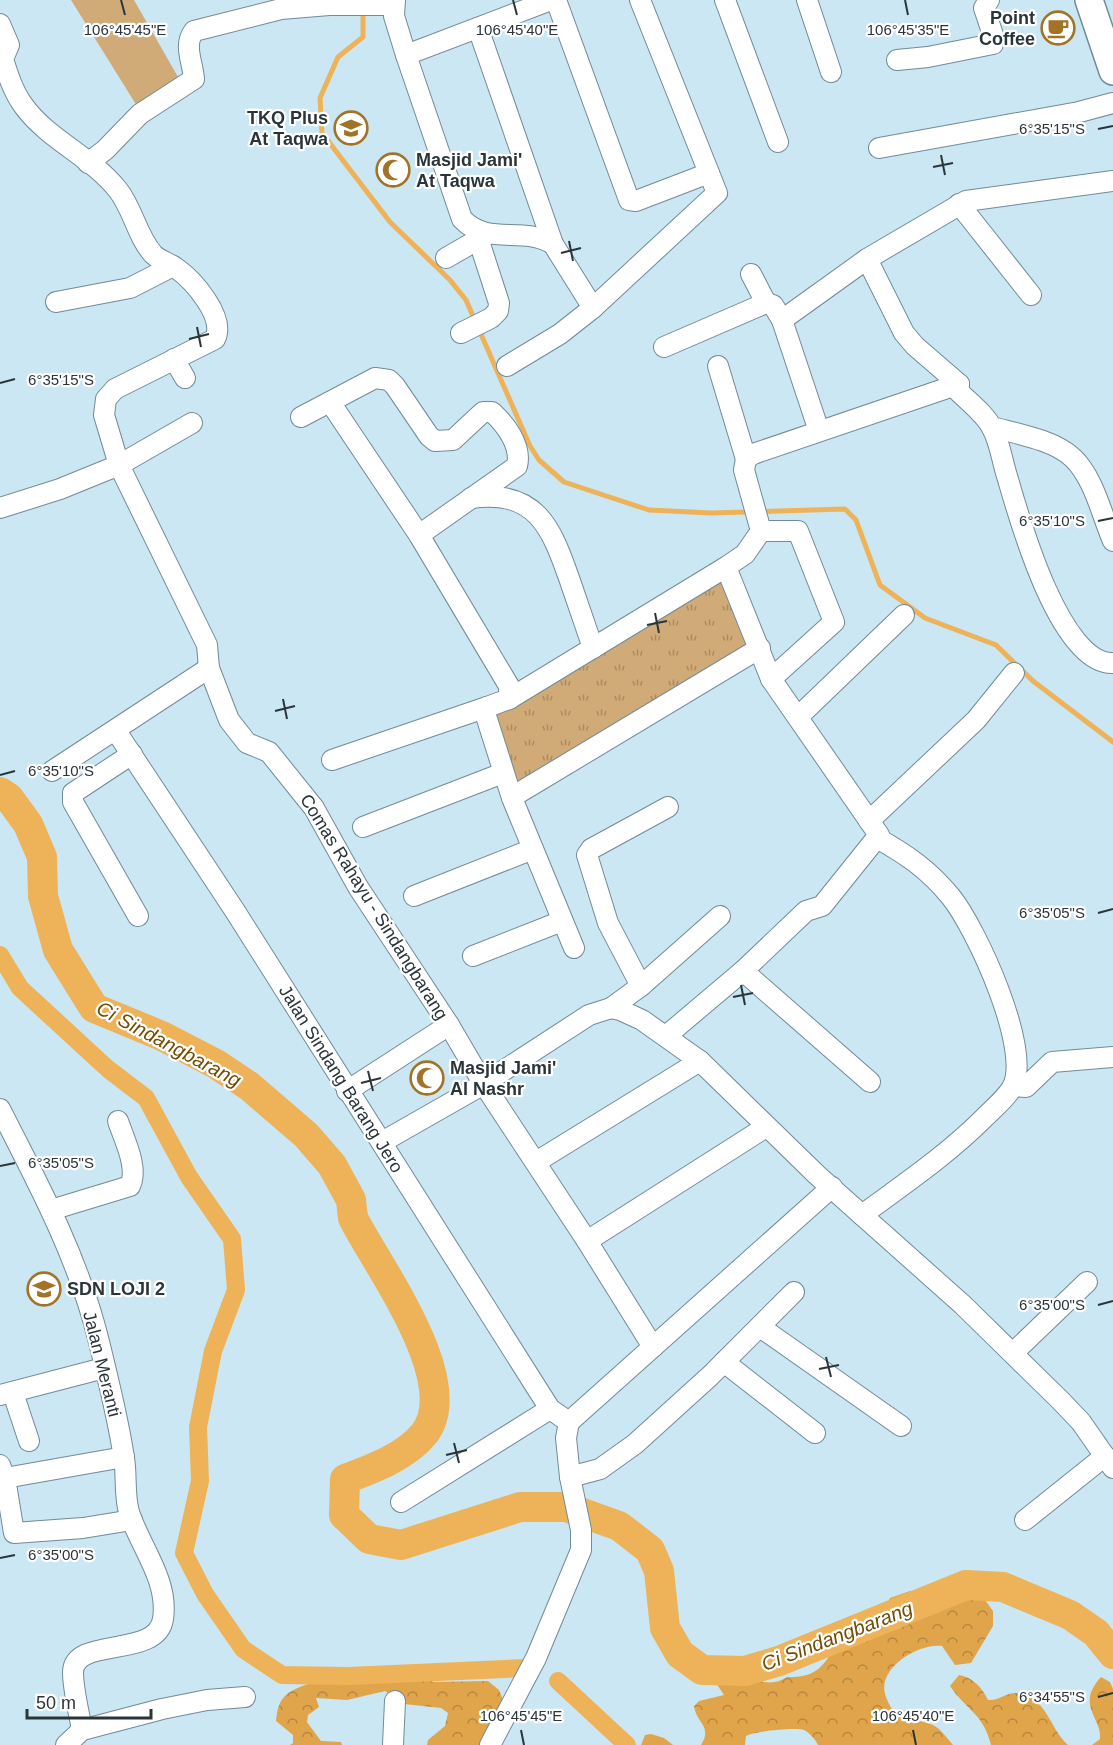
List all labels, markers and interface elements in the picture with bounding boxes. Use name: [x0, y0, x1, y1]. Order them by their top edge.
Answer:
place label: Point Coffee: [979, 8, 1035, 49]
cafe icon: Point Coffee: [1040, 10, 1076, 46]
text: 106°45'45"E: [84, 21, 166, 38]
text: 106°45'40"E: [476, 21, 558, 38]
text: 106°45'35"E: [867, 21, 949, 38]
place label: TKQ Plus At Taqwa: [247, 108, 329, 149]
school or university icon: TKQ Plus At Taqwa: [333, 110, 369, 146]
text: 6°35'15"S: [1019, 120, 1085, 137]
place label: Masjid Jami' At Taqwa: [416, 150, 522, 191]
mosque icon: Masjid Jami' At Taqwa: [375, 152, 411, 188]
text: 6°35'15"S: [28, 371, 94, 388]
text: 6°35'10"S: [1019, 512, 1085, 529]
text: 6°35'10"S: [28, 762, 94, 779]
street label: Comas Rahayu - Sindangbarang: [296, 791, 452, 1023]
text: 6°35'05"S: [1019, 904, 1085, 921]
street label: Jalan Sindang Barang Jero: [275, 982, 407, 1176]
water label: Ci Sindangbarang: [93, 997, 245, 1091]
place label: Masjid Jami' Al Nashr: [450, 1058, 556, 1099]
mosque icon: Masjid Jami' Al Nashr: [409, 1060, 445, 1096]
text: 6°35'05"S: [28, 1154, 94, 1171]
school or university icon: SDN LOJI 2: [26, 1271, 62, 1307]
place label: SDN LOJI 2: [67, 1279, 165, 1299]
text: 6°35'00"S: [1019, 1296, 1085, 1313]
street label: Jalan Meranti: [79, 1309, 125, 1419]
text: 6°35'00"S: [28, 1546, 94, 1563]
water label: Ci Sindangbarang: [758, 1597, 916, 1675]
scale bar: [27, 1682, 152, 1720]
text: 6°34'55"S: [1019, 1688, 1085, 1705]
text: 50 m: [36, 1693, 76, 1713]
text: 106°45'45"E: [480, 1707, 562, 1724]
text: 106°45'40"E: [872, 1707, 954, 1724]

